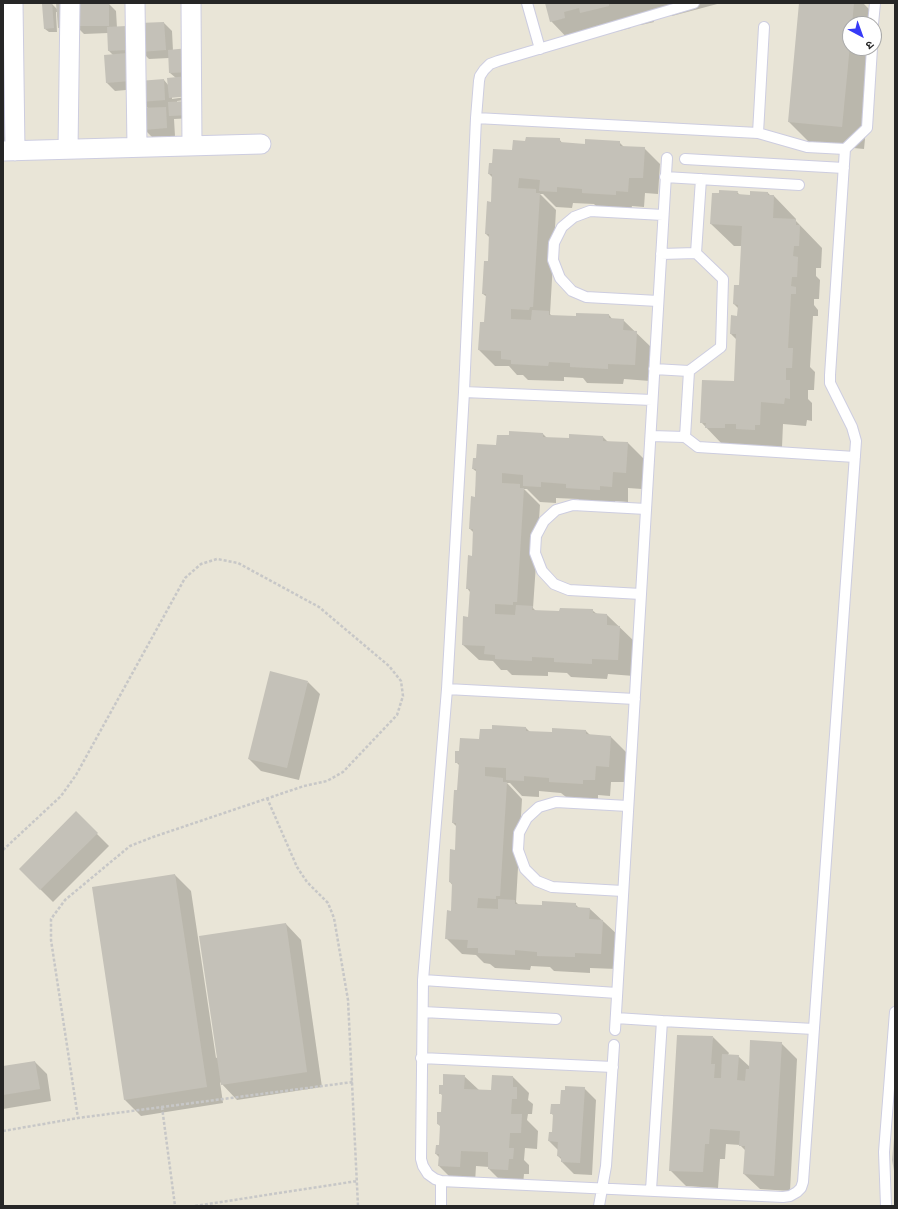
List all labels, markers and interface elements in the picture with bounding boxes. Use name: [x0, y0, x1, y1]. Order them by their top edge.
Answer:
north arrow: [842, 16, 882, 56]
text: उ: [863, 38, 876, 52]

